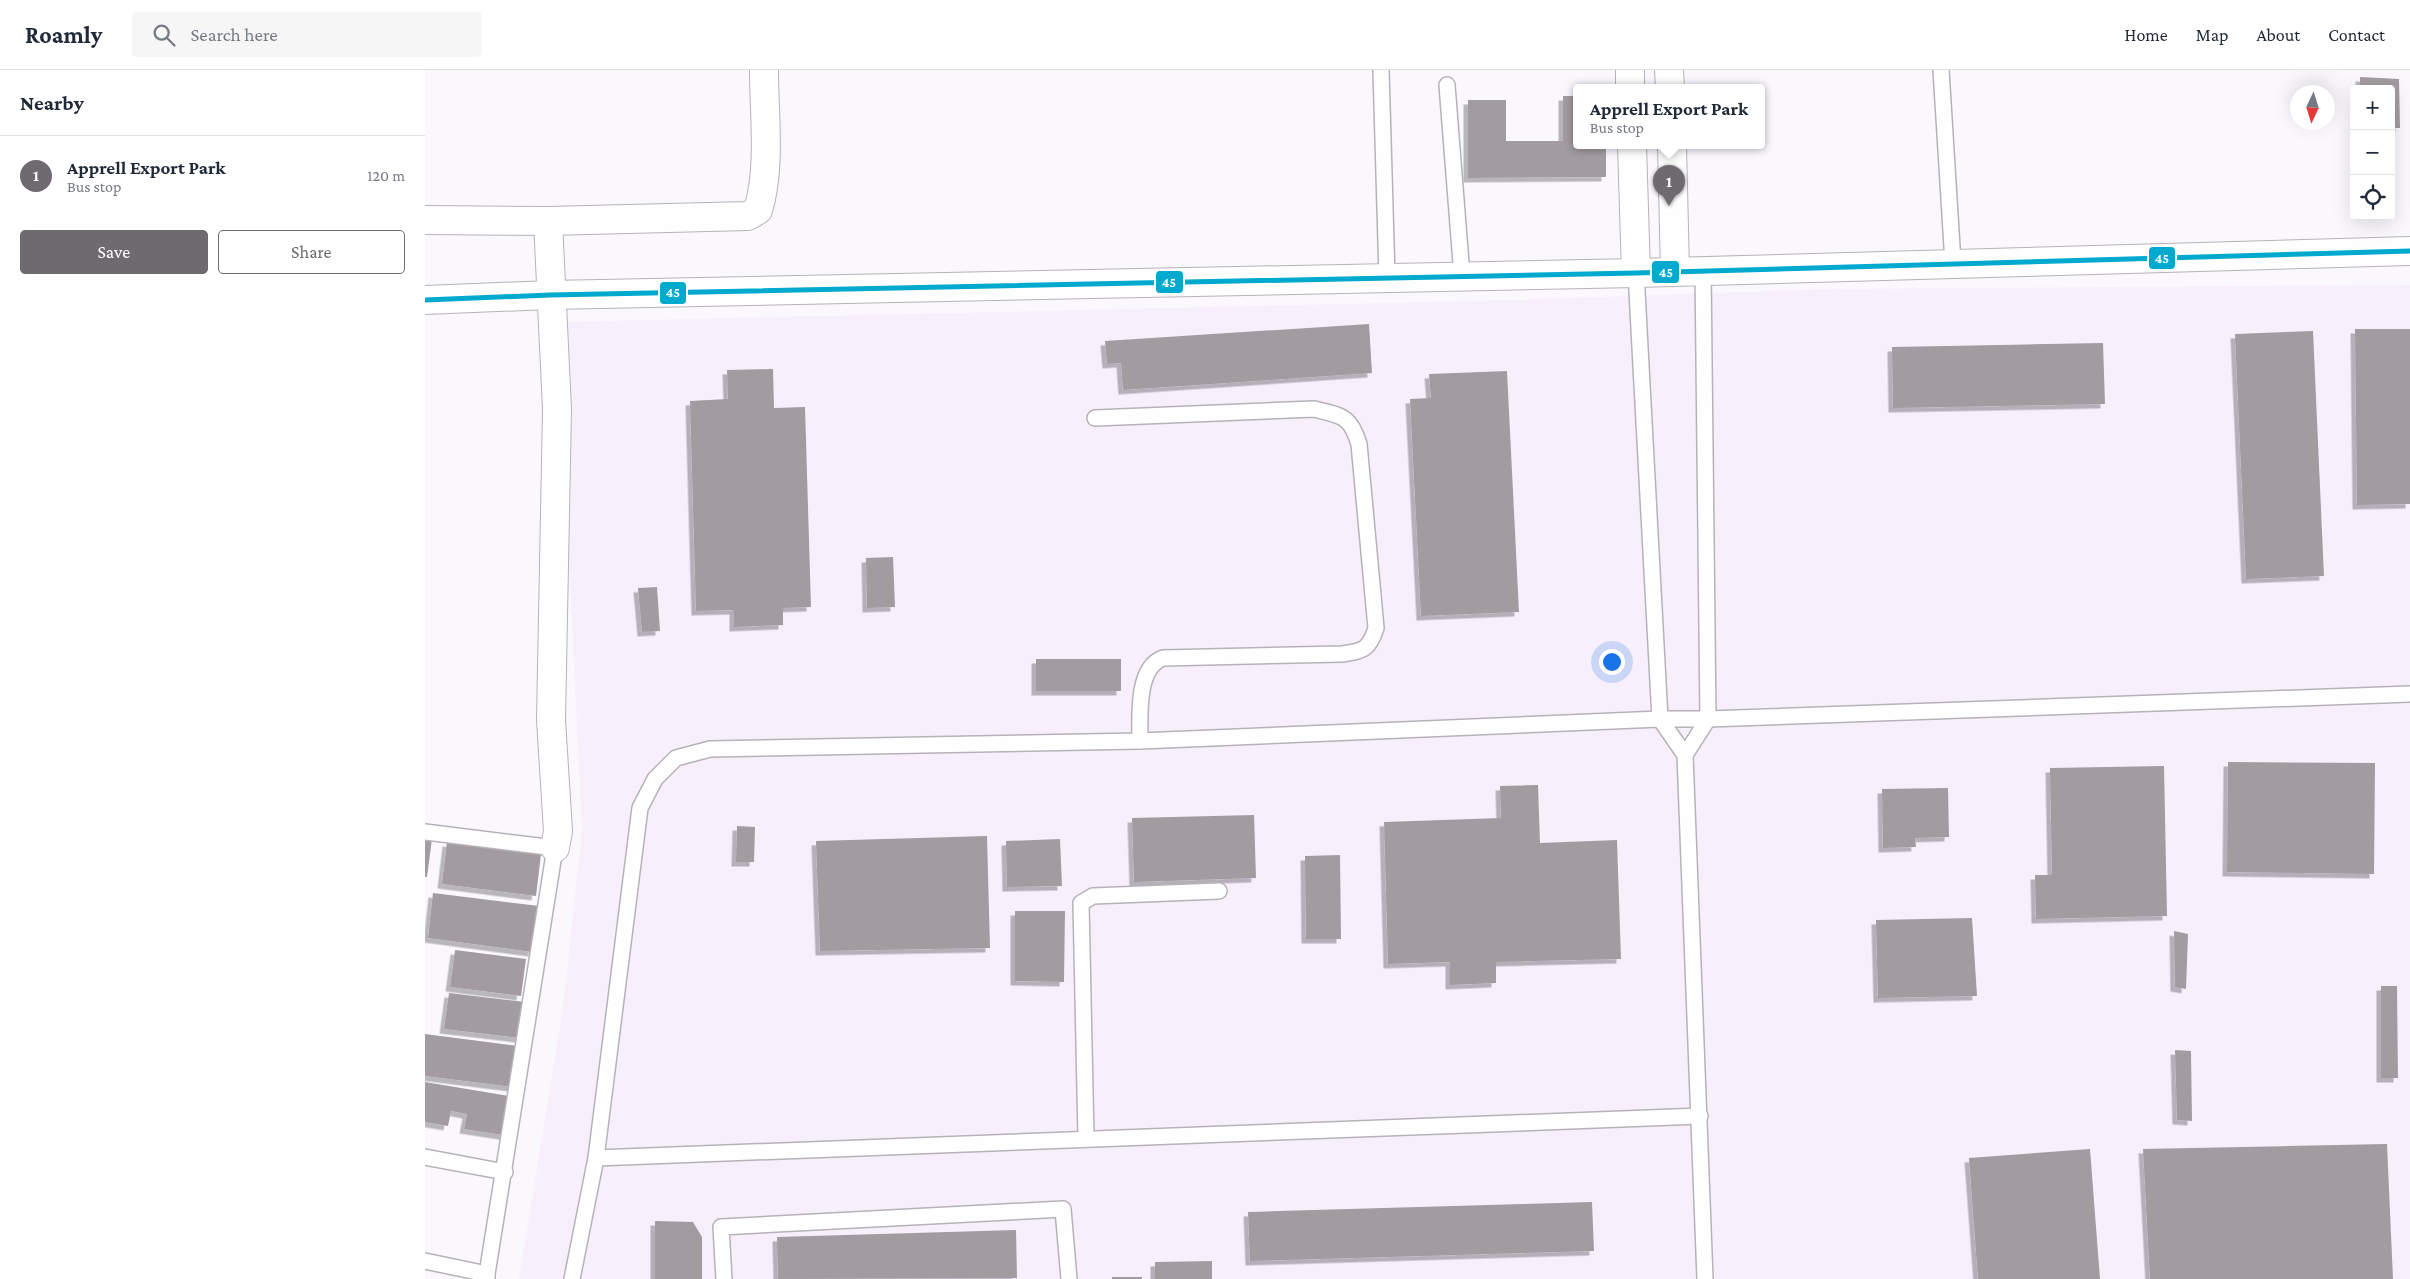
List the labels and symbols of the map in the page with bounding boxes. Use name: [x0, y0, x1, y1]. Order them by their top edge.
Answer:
north arrow: [2290, 85, 2335, 130]
pin: 1: [1653, 165, 1685, 206]
line badge: 45: [2148, 246, 2176, 270]
text: 45: [2155, 250, 2169, 266]
line badge: 45: [1651, 260, 1680, 284]
text: 45: [1659, 264, 1673, 280]
line badge: 45: [1155, 270, 1184, 294]
text: 45: [1162, 274, 1176, 290]
line badge: 45: [659, 281, 687, 305]
text: 45: [666, 284, 680, 300]
your location: [1599, 649, 1625, 675]

